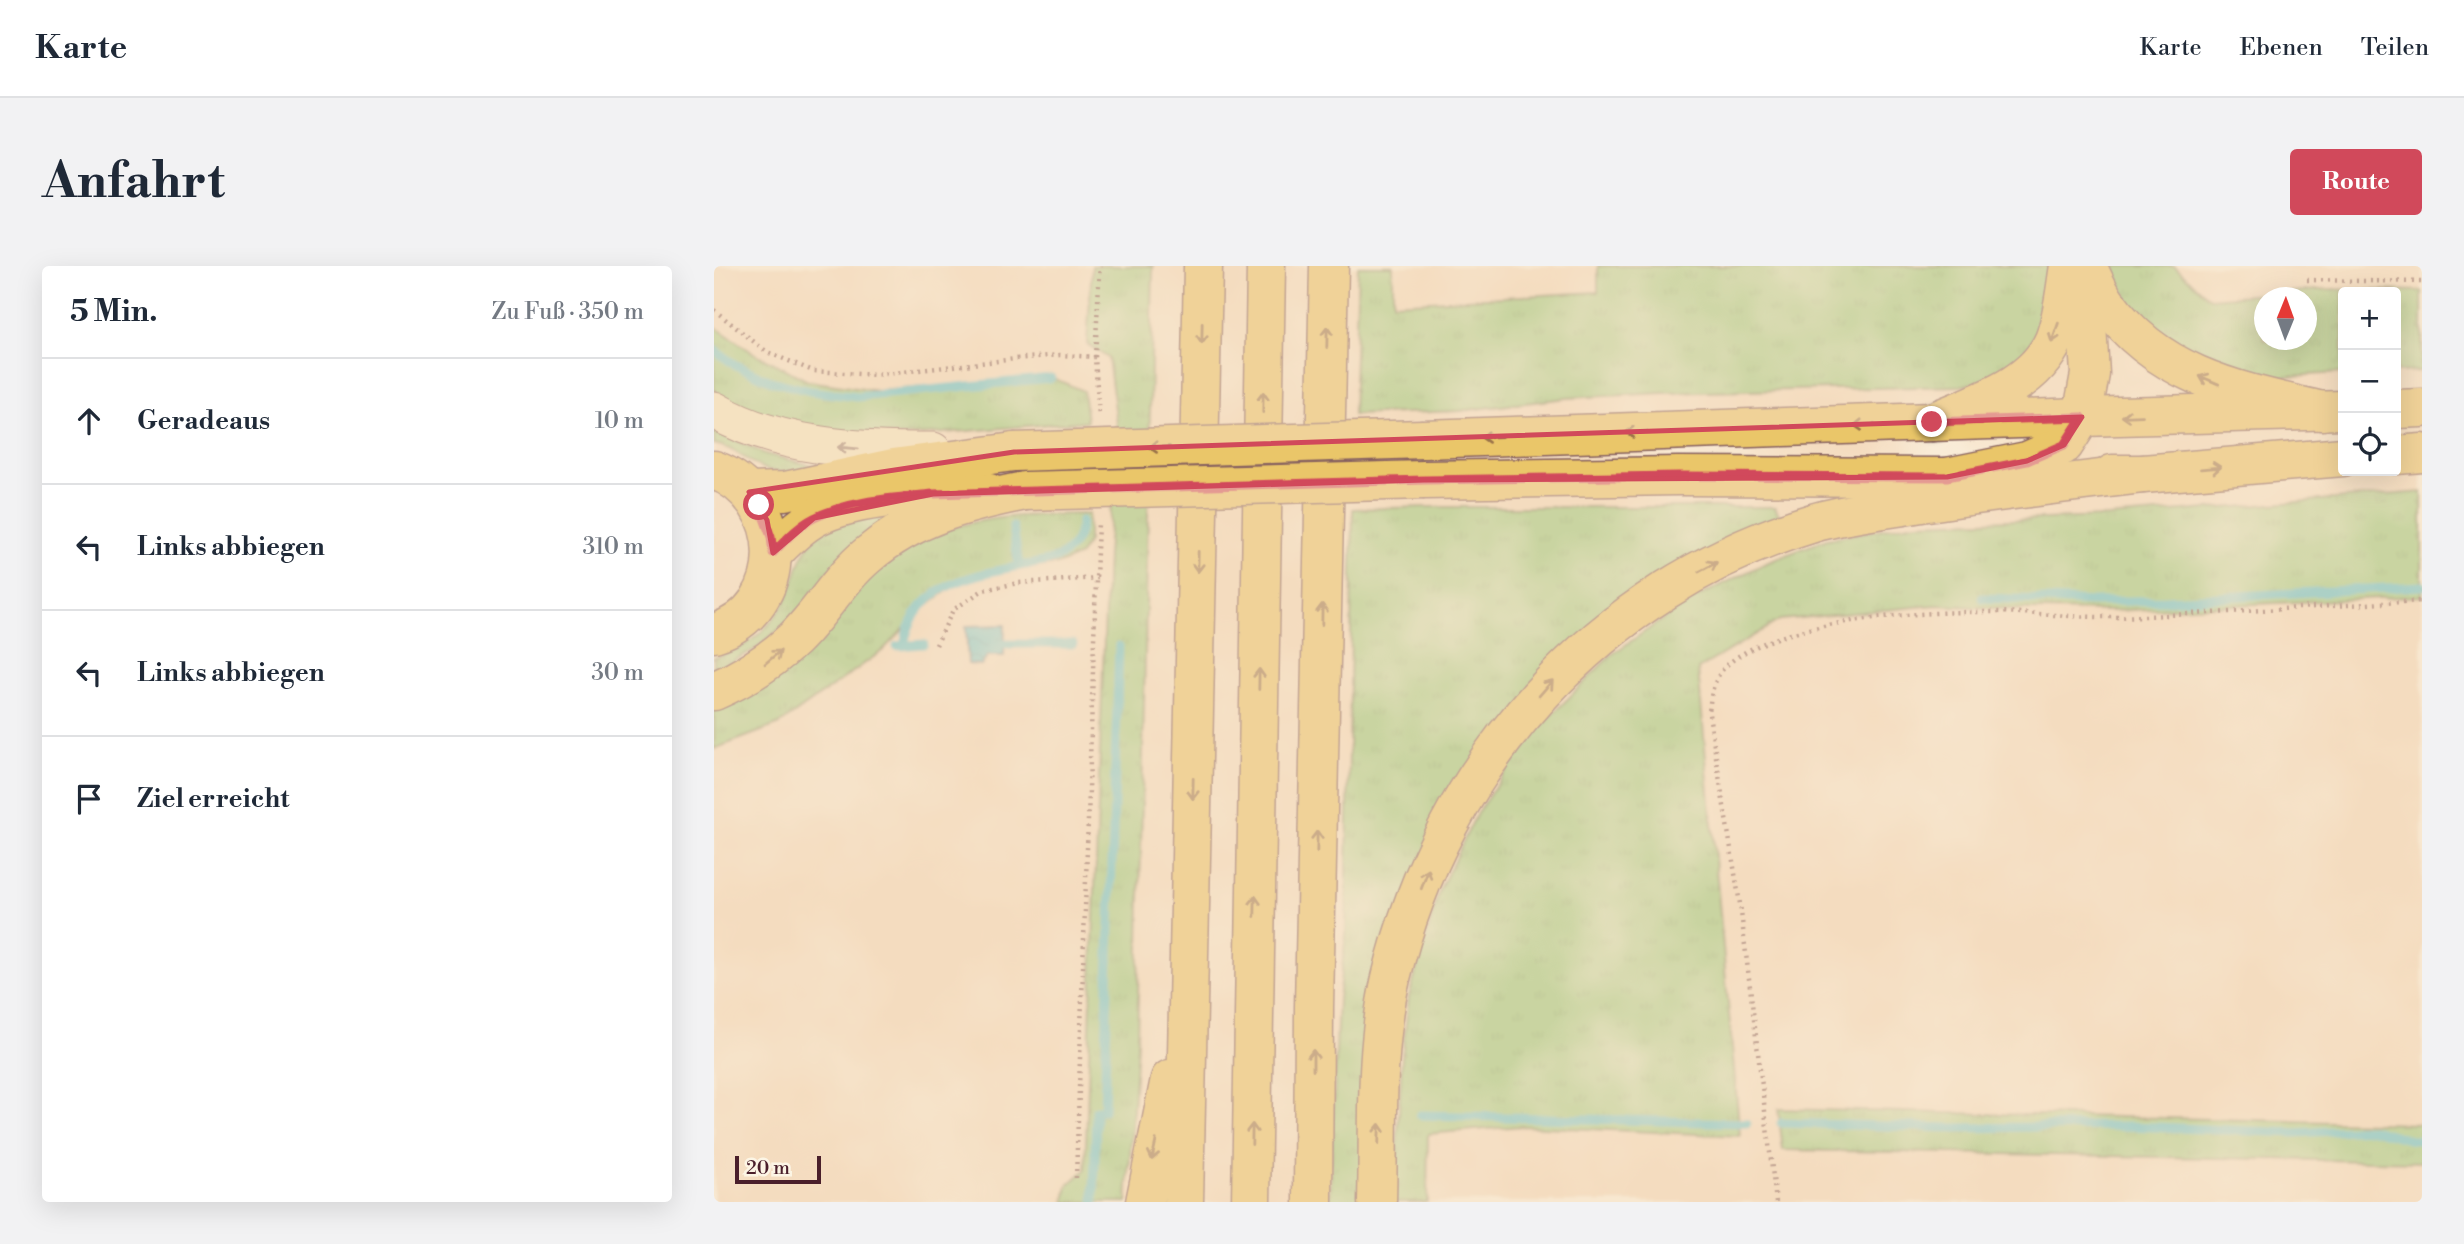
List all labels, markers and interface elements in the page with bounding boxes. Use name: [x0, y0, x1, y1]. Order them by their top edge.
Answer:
text: Karte: [35, 28, 127, 69]
text: Karte: [2140, 33, 2202, 63]
text: Ebenen: [2240, 33, 2323, 63]
text: Teilen: [2361, 33, 2429, 63]
button: Route: [2290, 149, 2422, 215]
text: Anfahrt: [42, 152, 225, 213]
north arrow: [2254, 287, 2317, 350]
map controls: [2338, 287, 2401, 476]
button: +: [2338, 287, 2401, 350]
text: 5 Min.: [70, 293, 157, 331]
text: Zu Fuß · 350 m: [491, 298, 644, 326]
one-way arrow: [2048, 321, 2060, 343]
one-way arrow: [1195, 322, 1209, 345]
one-way arrow: [1321, 326, 1334, 349]
button: −: [2338, 350, 2401, 413]
one-way arrow: [2199, 373, 2221, 386]
one-way arrow: [1256, 391, 1270, 414]
icon: ahead: [70, 402, 108, 440]
text: Geradeaus: [137, 405, 270, 437]
route end: [1916, 406, 1947, 437]
text: 10 m: [595, 407, 644, 435]
one-way arrow: [2120, 410, 2143, 423]
button: locate: [2338, 413, 2401, 476]
one-way arrow: [1853, 418, 1876, 431]
one-way arrow: [1625, 425, 1648, 439]
one-way arrow: [1480, 430, 1503, 443]
one-way arrow: [837, 441, 860, 454]
one-way arrow: [1148, 441, 1171, 454]
one-way arrow: [2199, 461, 2222, 474]
route start: [743, 489, 774, 520]
icon: left: [70, 528, 108, 566]
text: Links abbiegen: [137, 531, 325, 563]
text: 310 m: [583, 533, 644, 561]
one-way arrow: [1191, 550, 1204, 573]
one-way arrow: [1697, 560, 1718, 573]
one-way arrow: [1315, 603, 1328, 626]
one-way arrow: [763, 649, 781, 665]
icon: left: [70, 654, 108, 692]
text: Links abbiegen: [137, 657, 325, 689]
text: 30 m: [591, 659, 644, 687]
one-way arrow: [1252, 668, 1266, 691]
one-way arrow: [1538, 680, 1554, 698]
one-way arrow: [1186, 777, 1200, 800]
icon: arrive: [70, 780, 108, 818]
text: Ziel erreicht: [137, 783, 289, 815]
one-way arrow: [1310, 830, 1324, 853]
one-way arrow: [1419, 869, 1432, 891]
one-way arrow: [1248, 895, 1262, 918]
one-way arrow: [1306, 1049, 1320, 1072]
one-way arrow: [1245, 1123, 1258, 1146]
one-way arrow: [1372, 1123, 1385, 1146]
one-way arrow: [1147, 1138, 1161, 1161]
scale bar: [735, 1153, 821, 1185]
text: 20 m: [746, 1156, 790, 1180]

